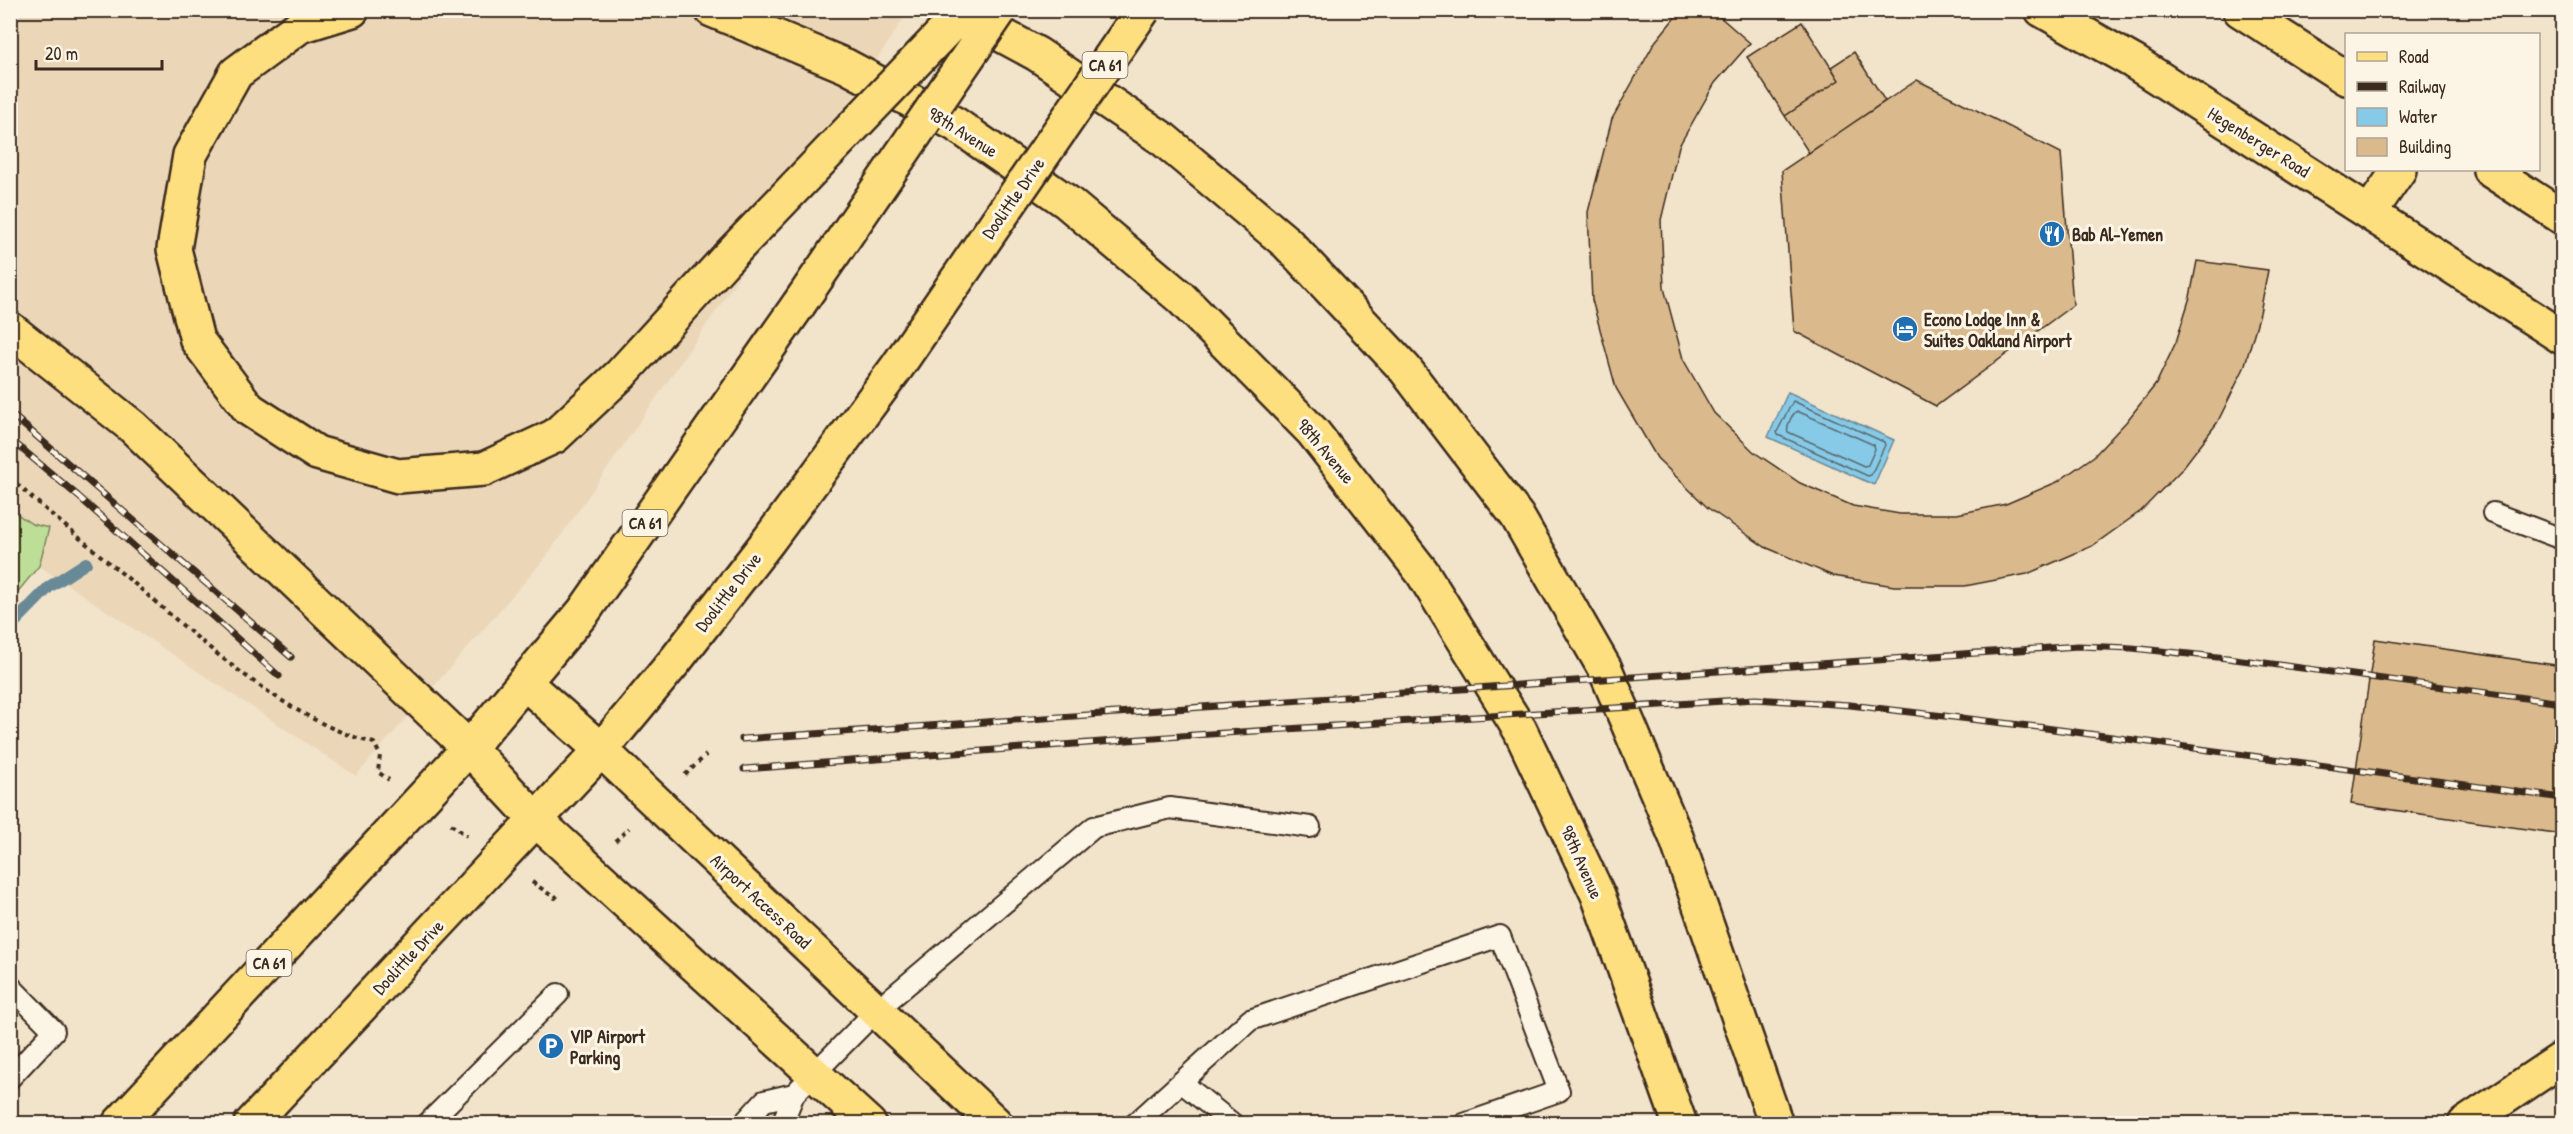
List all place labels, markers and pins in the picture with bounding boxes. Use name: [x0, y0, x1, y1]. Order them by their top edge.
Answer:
restaurant icon: Bab Al-Yemen: [2037, 219, 2067, 249]
place label: Bab Al-Yemen: [2072, 222, 2163, 247]
place label: Econo Lodge Inn & Suites Oakland Airport: [1924, 307, 2072, 354]
hotel icon: Econo Lodge Inn & Suites Oakland Airport: [1890, 314, 1920, 344]
place label: VIP Airport Parking: [570, 1024, 646, 1071]
parking icon: VIP Airport Parking: [536, 1031, 566, 1061]

